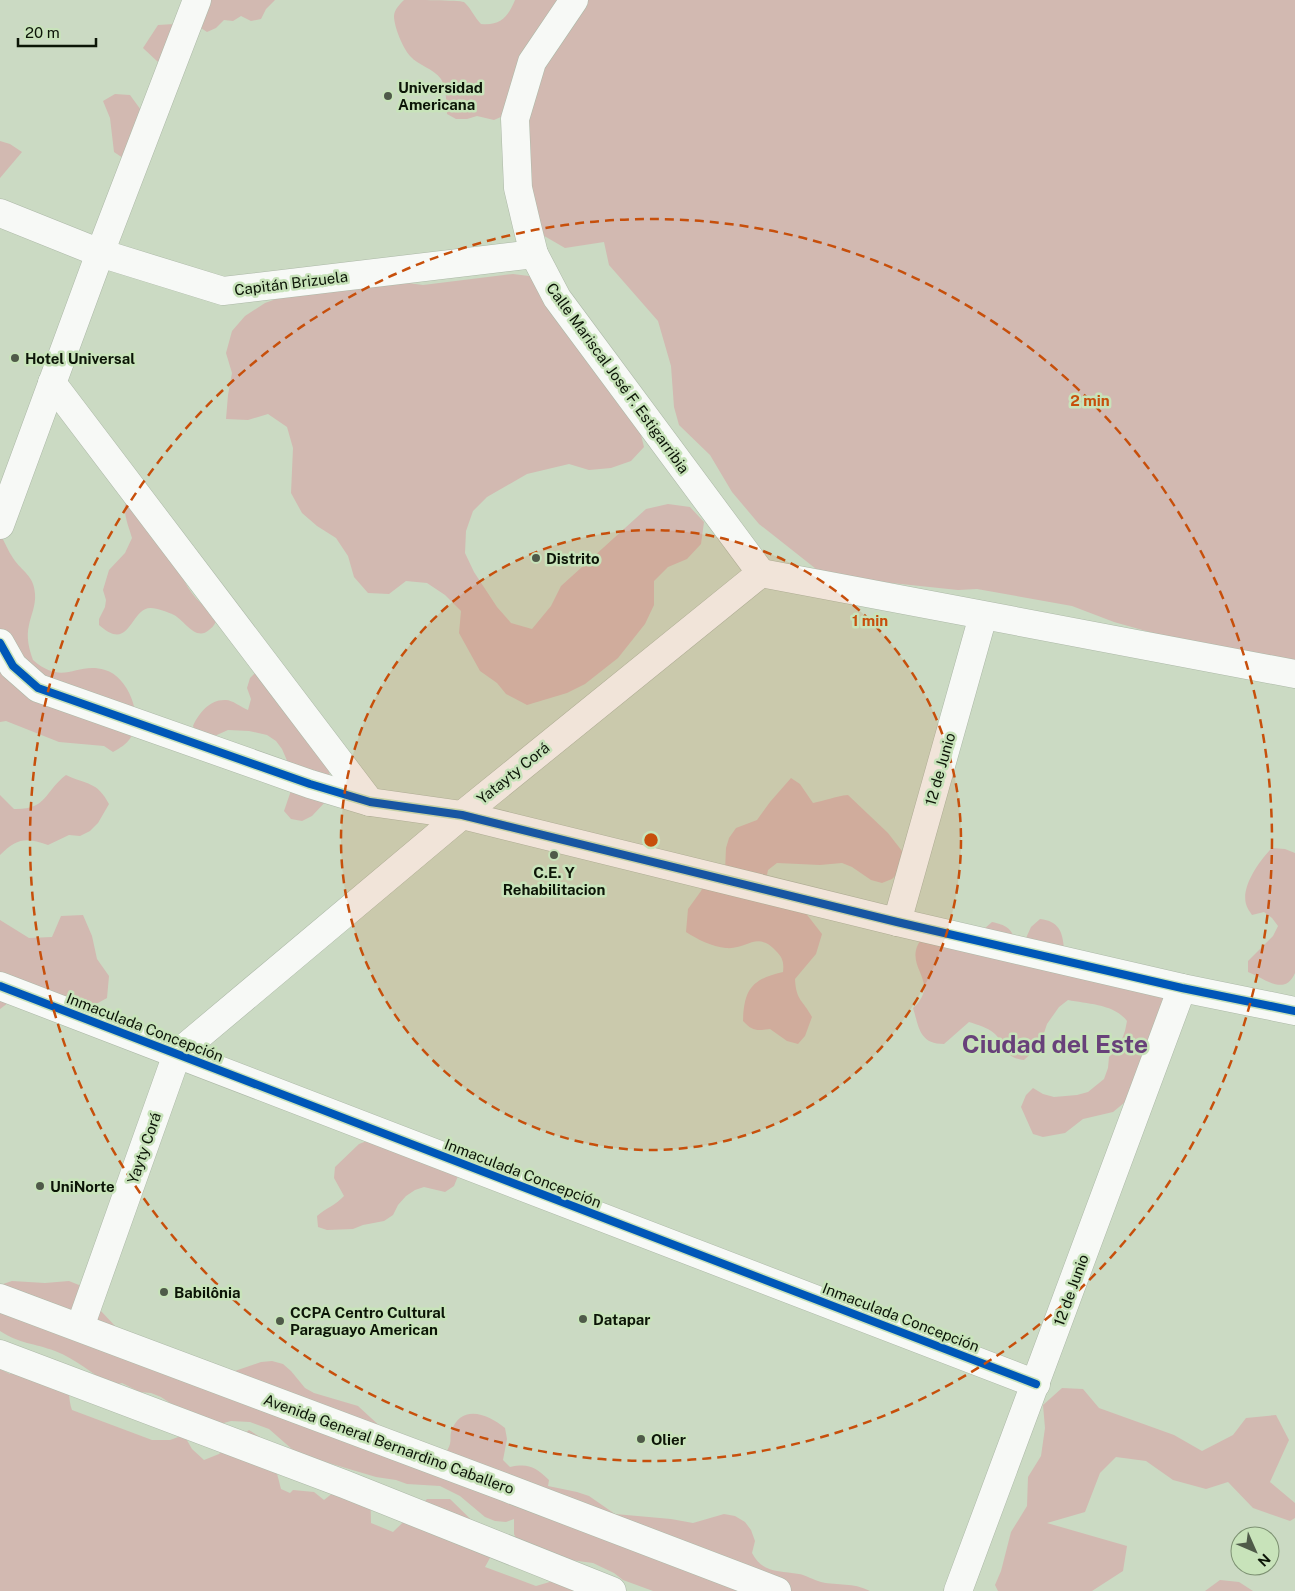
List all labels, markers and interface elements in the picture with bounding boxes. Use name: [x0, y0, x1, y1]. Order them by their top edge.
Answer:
scale bar: [18, 15, 95, 47]
text: 20 m: [25, 24, 60, 41]
place label: Universidad Americana: [398, 79, 483, 113]
marker: Universidad Americana: [382, 90, 394, 102]
street label: Capitán Brizuela: [233, 268, 349, 298]
street label: Calle Mariscal José F. Estigarribia: [543, 280, 693, 476]
place label: Hotel Universal: [25, 350, 135, 367]
marker: Hotel Universal: [9, 352, 21, 364]
text: 2 min: [1070, 392, 1110, 409]
place label: Distrito: [546, 550, 600, 567]
marker: Distrito: [530, 552, 542, 564]
text: 1 min: [852, 612, 888, 629]
street label: 12 de Junio: [921, 731, 959, 807]
street label: Yatayty Corá: [473, 739, 553, 807]
centre of rings: [642, 831, 660, 849]
marker: C.E. Y Rehabilitacion: [548, 849, 560, 861]
place label: C.E. Y Rehabilitacion: [503, 864, 605, 898]
street label: Inmaculada Concepción: [64, 989, 226, 1065]
district label: Ciudad del Este: [962, 1029, 1148, 1059]
street label: Yayty Corá: [124, 1110, 164, 1186]
street label: Inmaculada Concepción: [442, 1135, 604, 1211]
place label: UniNorte: [50, 1178, 115, 1195]
marker: UniNorte: [34, 1180, 46, 1192]
street label: 12 de Junio: [1050, 1252, 1092, 1328]
street label: Inmaculada Concepción: [820, 1279, 982, 1355]
place label: Babilônia: [174, 1284, 240, 1301]
marker: Babilônia: [158, 1286, 170, 1298]
place label: CCPA Centro Cultural Paraguayo American: [290, 1304, 446, 1338]
place label: Datapar: [593, 1311, 650, 1328]
marker: Datapar: [577, 1313, 589, 1325]
marker: CCPA Centro Cultural Paraguayo American: [274, 1315, 286, 1327]
street label: Avenida General Bernardino Caballero: [261, 1391, 517, 1497]
place label: Olier: [651, 1431, 686, 1448]
marker: Olier: [635, 1433, 647, 1445]
north arrow: [1230, 1526, 1280, 1576]
text: N: [1255, 1551, 1274, 1570]

